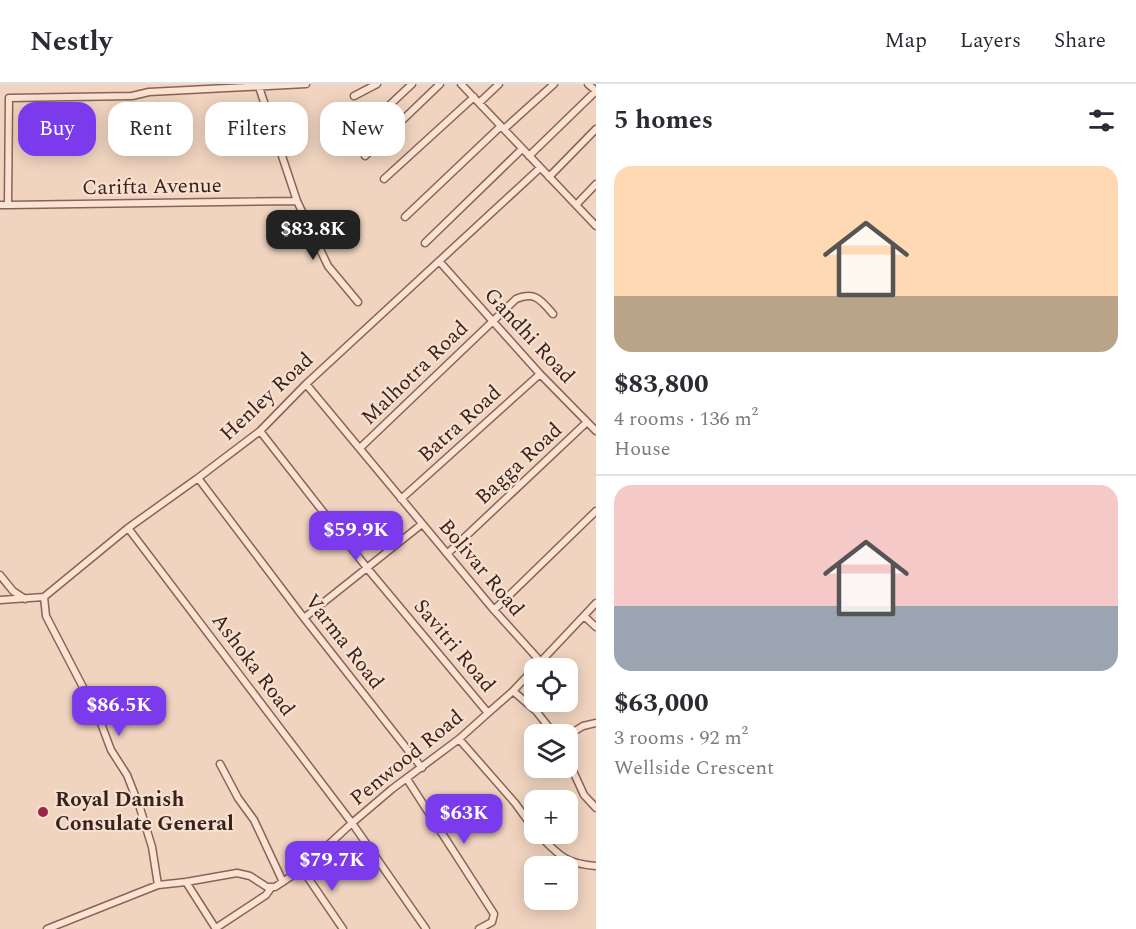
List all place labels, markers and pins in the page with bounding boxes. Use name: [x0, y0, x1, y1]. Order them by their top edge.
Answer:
pin: $83.8K: [264, 210, 362, 261]
pin: $59.9K: [307, 511, 405, 562]
pin: $86.5K: [70, 686, 168, 737]
place label: Royal Danish Consulate General: [55, 784, 234, 840]
pin: $63K: [428, 794, 500, 845]
marker: Royal Danish Consulate General: [36, 805, 50, 819]
pin: $79.7K: [283, 841, 381, 892]

